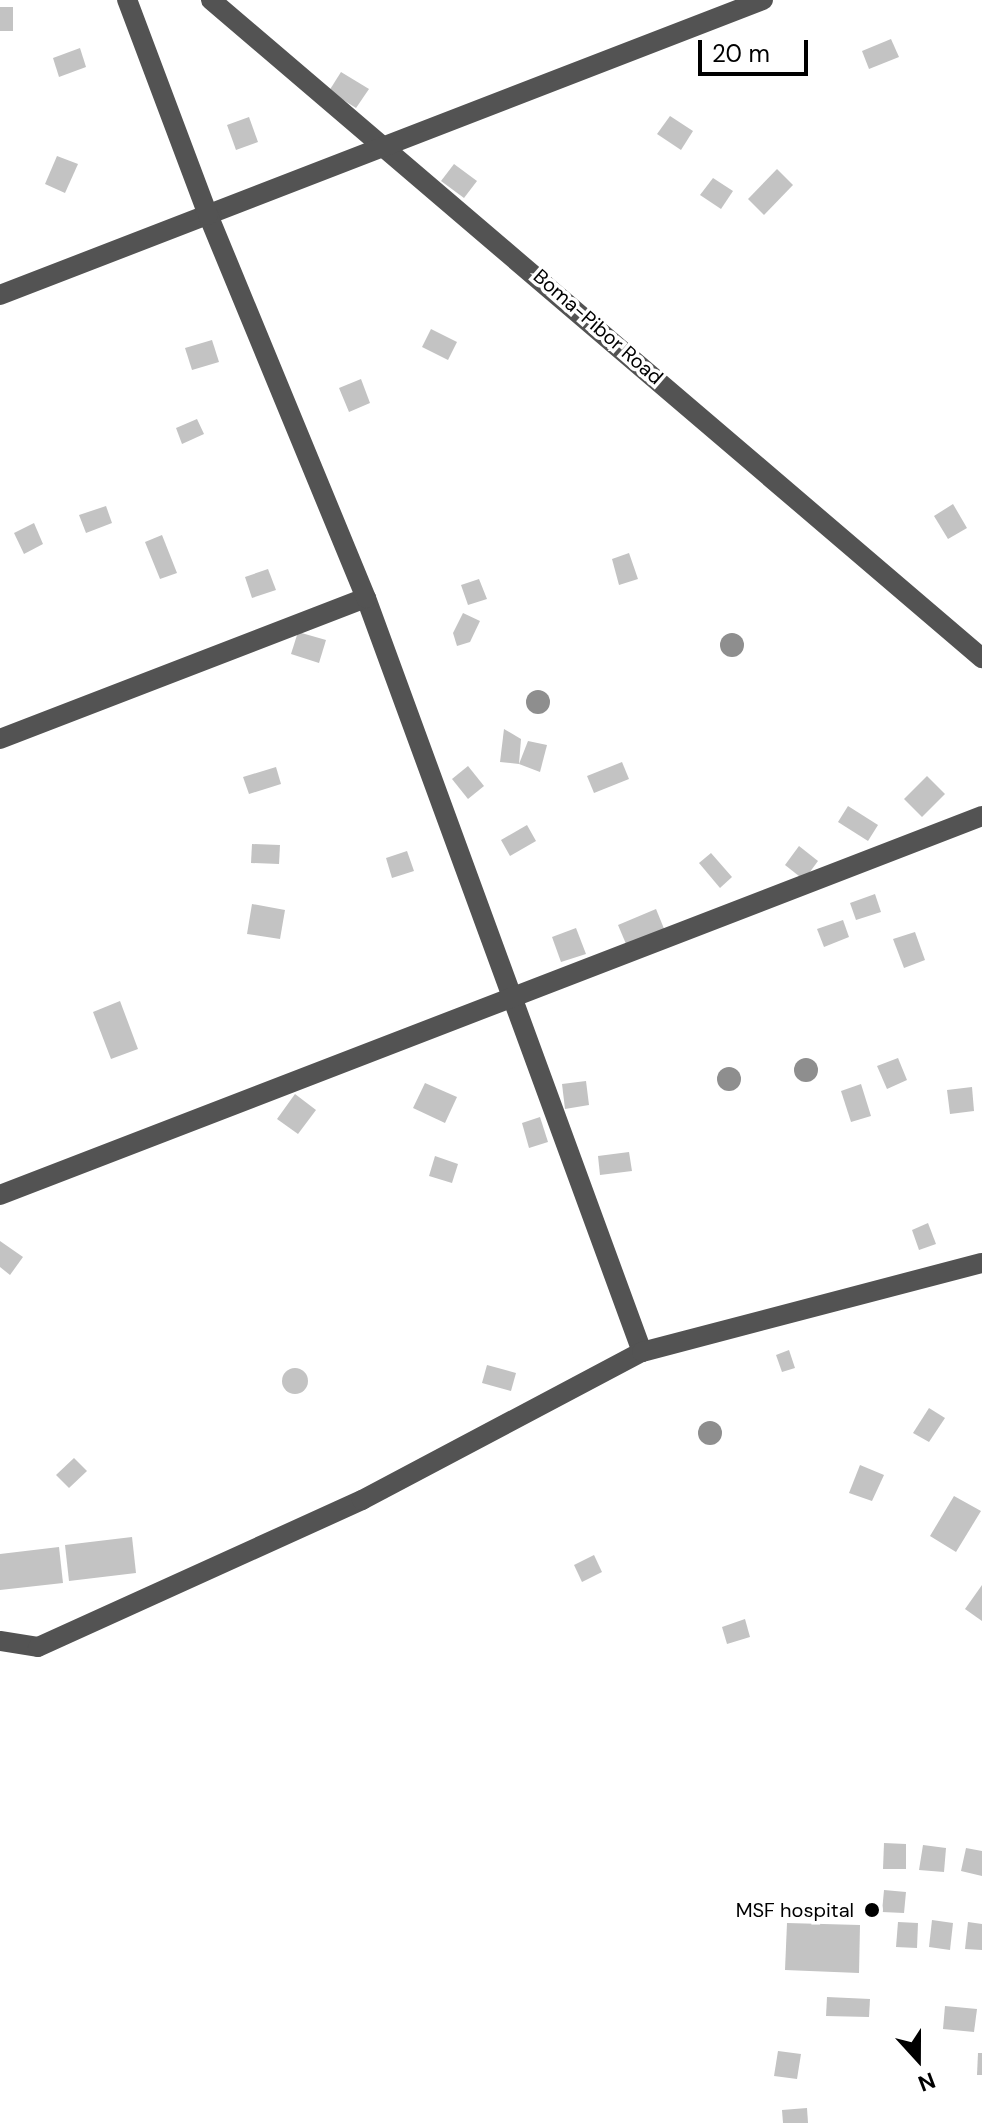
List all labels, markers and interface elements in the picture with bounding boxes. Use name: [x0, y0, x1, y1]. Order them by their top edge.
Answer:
scale bar: [702, 24, 812, 74]
text: 20 m: [712, 38, 770, 69]
street label: Boma-Pibor Road: [528, 264, 668, 390]
place label: MSF hospital: [736, 1898, 854, 1922]
marker: MSF hospital: [861, 1899, 883, 1921]
north arrow: [878, 2019, 958, 2099]
text: N: [914, 2065, 939, 2098]

